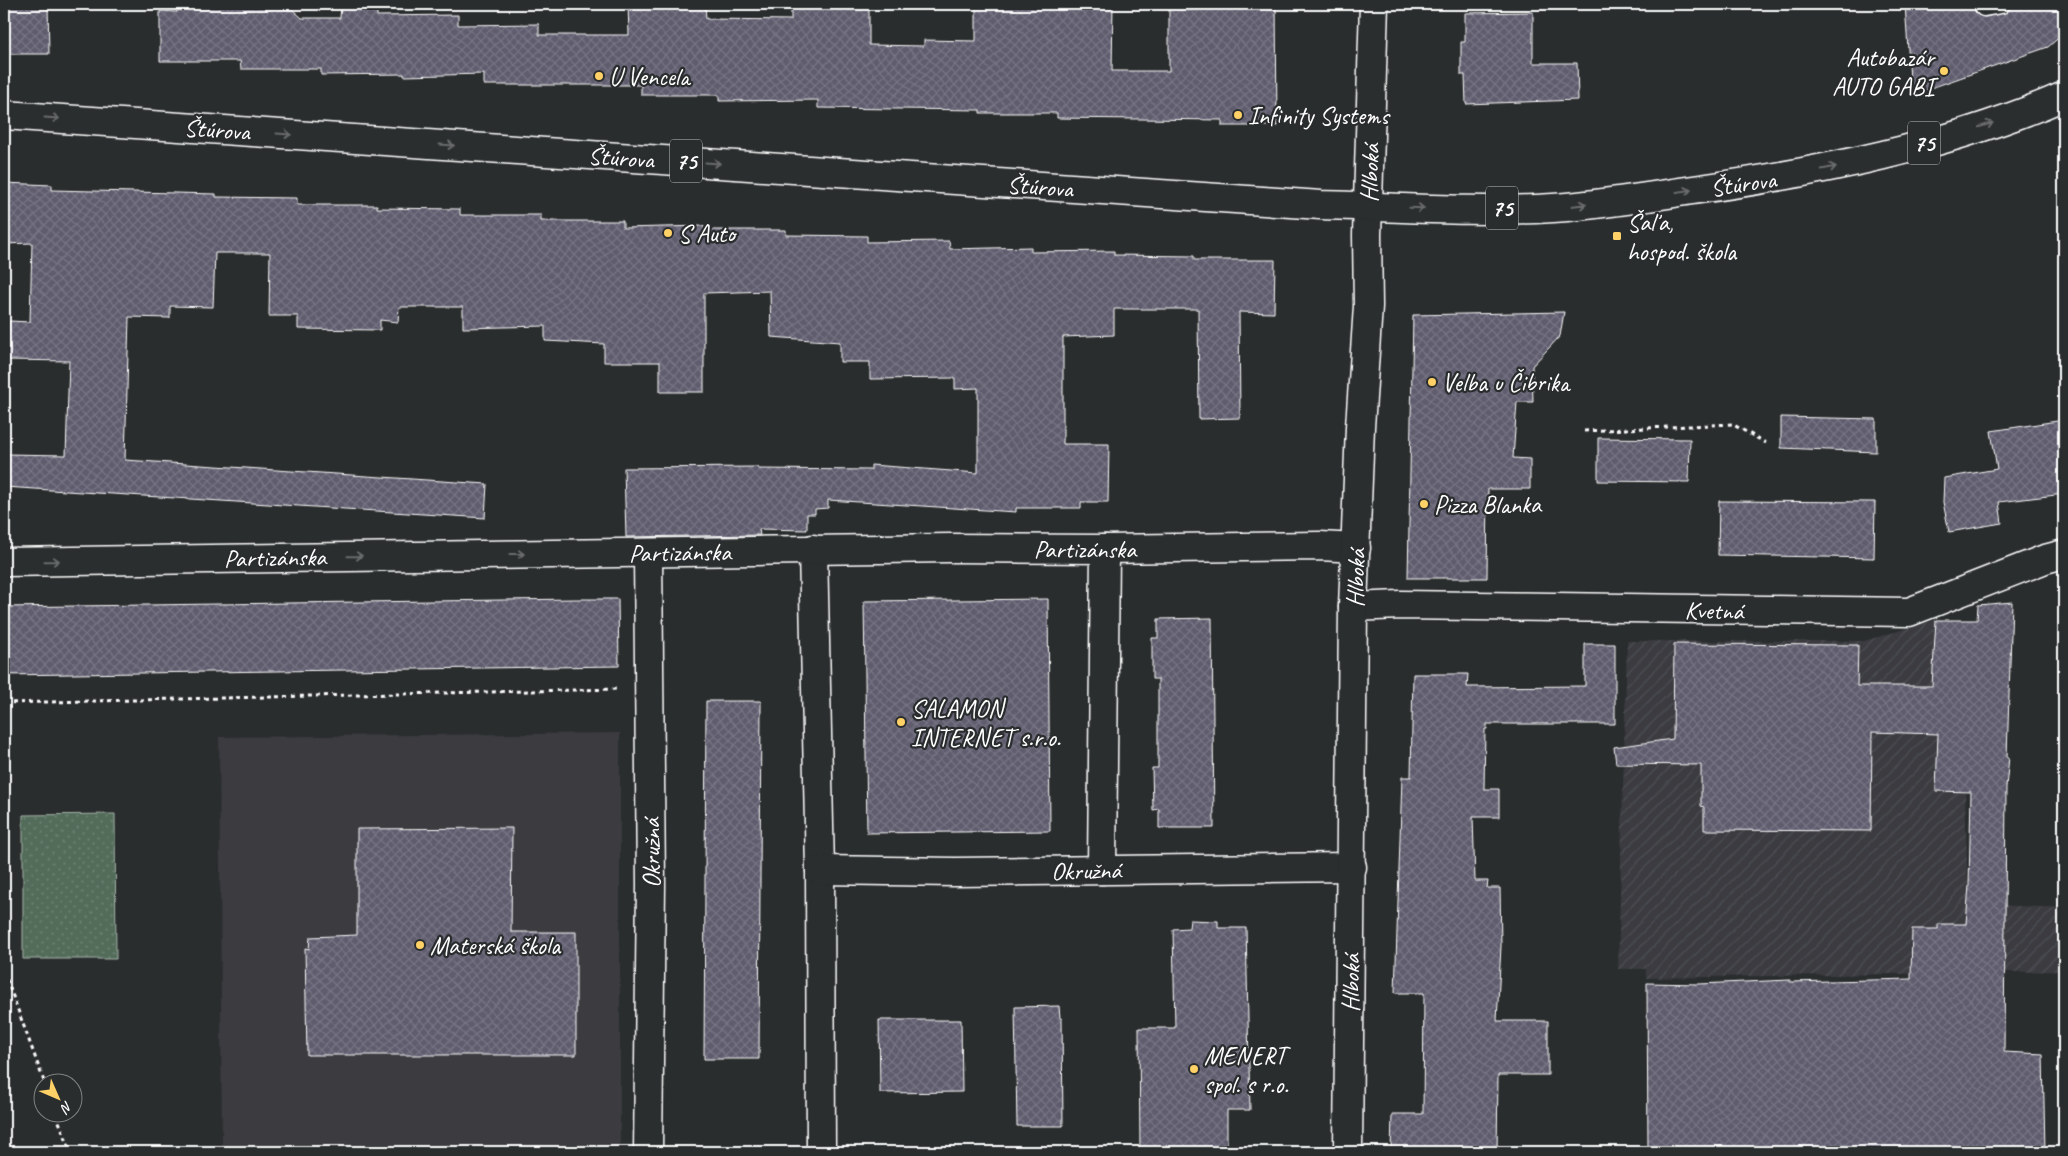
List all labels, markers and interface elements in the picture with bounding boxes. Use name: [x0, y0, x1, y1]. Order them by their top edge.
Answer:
place label: Autobazár AUTO GABI: [1832, 42, 1939, 103]
place label: U Vencela: [609, 61, 692, 93]
marker: Autobazár AUTO GABI: [1938, 65, 1950, 77]
marker: U Vencela: [593, 70, 605, 82]
place label: Infinity Systems: [1248, 100, 1391, 132]
marker: Infinity Systems: [1232, 109, 1244, 121]
street label: Štúrova: [183, 112, 253, 148]
one-way arrow: [44, 114, 60, 123]
one-way arrow: [1977, 119, 1993, 129]
road number: 75: [1908, 122, 1940, 164]
one-way arrow: [276, 129, 292, 138]
one-way arrow: [438, 140, 454, 149]
street label: Štúrova: [587, 140, 657, 176]
road number: 75: [670, 140, 702, 182]
street label: Hlboká: [1353, 141, 1387, 203]
one-way arrow: [705, 159, 721, 168]
street label: Štúrova: [1708, 163, 1780, 204]
one-way arrow: [1821, 163, 1837, 172]
street label: Štúrova: [1006, 169, 1076, 205]
one-way arrow: [1676, 186, 1692, 196]
road number: 75: [1486, 187, 1518, 230]
one-way arrow: [1571, 200, 1587, 210]
one-way arrow: [1408, 203, 1424, 213]
place label: Šaľa, hospod. škola: [1627, 207, 1738, 268]
place label: S Auto: [678, 218, 738, 250]
marker: S Auto: [662, 227, 674, 239]
marker: Šaľa, hospod. škola: [1611, 230, 1623, 242]
place label: Velba u Čibrika: [1442, 367, 1572, 399]
marker: Velba u Čibrika: [1426, 376, 1438, 388]
place label: Pizza Blanka: [1434, 489, 1543, 521]
marker: Pizza Blanka: [1418, 498, 1430, 510]
street label: Partizánska: [1034, 534, 1138, 566]
street label: Partizánska: [629, 536, 733, 570]
street label: Partizánska: [224, 541, 328, 575]
street label: Hlboká: [1339, 546, 1373, 608]
one-way arrow: [509, 549, 525, 559]
one-way arrow: [346, 551, 363, 561]
one-way arrow: [44, 556, 60, 566]
street label: Kvetná: [1684, 594, 1746, 628]
place label: SALAMON INTERNET s.r.o.: [911, 693, 1061, 754]
marker: SALAMON INTERNET s.r.o.: [895, 716, 907, 728]
street label: Okružná: [636, 816, 668, 888]
street label: Okružná: [1051, 854, 1123, 888]
place label: Materská škola: [430, 930, 562, 962]
marker: Materská škola: [414, 939, 426, 951]
street label: Hlboká: [1334, 952, 1368, 1012]
place label: MENERT spol. s r.o.: [1204, 1040, 1292, 1101]
marker: MENERT spol. s r.o.: [1188, 1063, 1200, 1075]
north arrow: [32, 1074, 82, 1124]
text: N: [56, 1098, 76, 1118]

